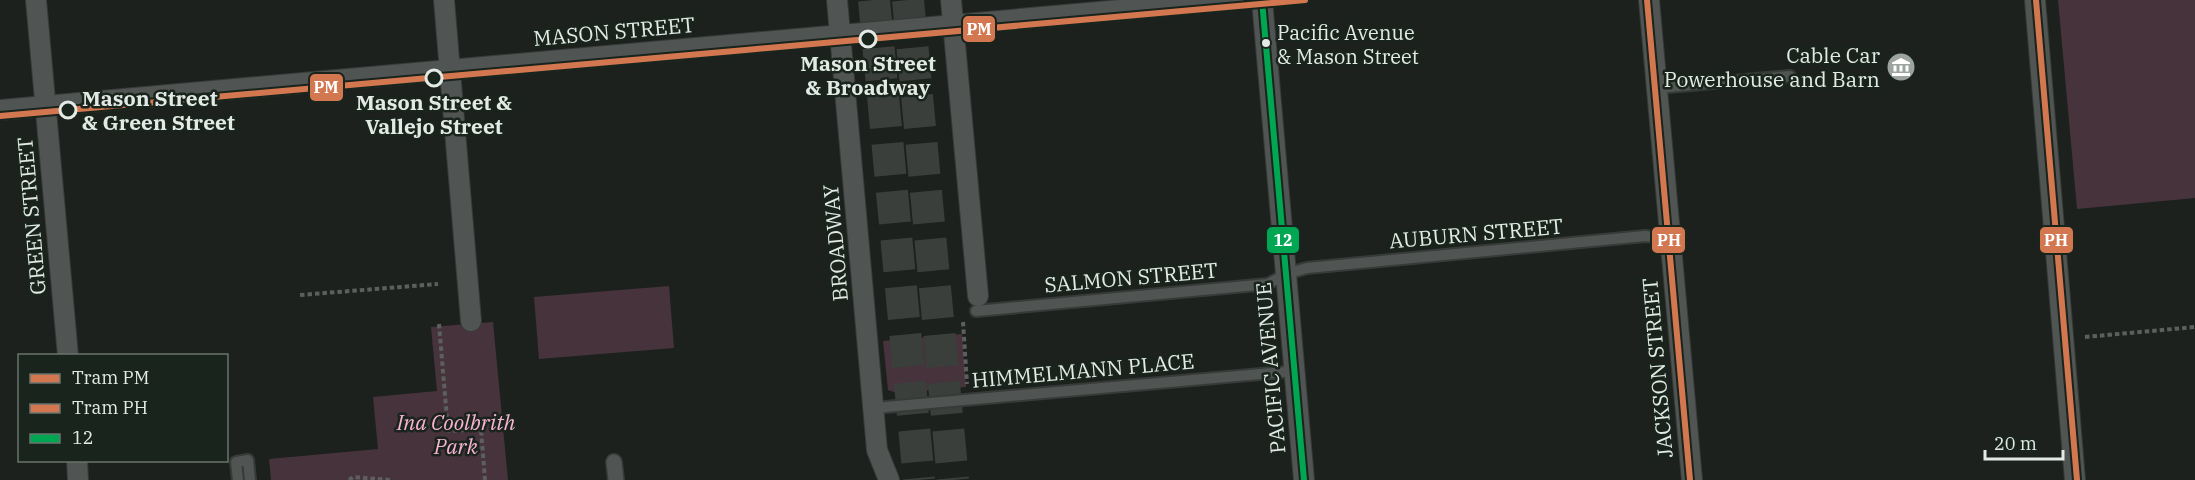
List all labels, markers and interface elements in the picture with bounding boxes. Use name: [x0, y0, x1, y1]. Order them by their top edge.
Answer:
street label: MASON STREET: [532, 10, 696, 52]
line badge: PM: [962, 15, 996, 43]
text: PM: [966, 19, 992, 39]
place label: Pacific Avenue & Mason Street: [1277, 19, 1419, 70]
marker: Mason Street & Broadway: [859, 30, 877, 48]
marker: Pacific Avenue & Mason Street: [1260, 37, 1272, 49]
place label: Cable Car Powerhouse and Barn: [1664, 41, 1881, 93]
place label: Mason Street & Broadway: [800, 49, 936, 101]
museum icon: Cable Car Powerhouse and Barn: [1885, 51, 1917, 83]
marker: Mason Street & Vallejo Street: [425, 69, 443, 87]
line badge: PM: [309, 73, 344, 102]
text: PM: [313, 77, 339, 97]
place label: Mason Street & Green Street: [82, 84, 235, 136]
place label: Mason Street & Vallejo Street: [356, 88, 512, 140]
marker: Mason Street & Green Street: [59, 101, 77, 119]
street label: GREEN STREET: [10, 136, 52, 296]
street label: BROADWAY: [816, 183, 854, 303]
street label: AUBURN STREET: [1388, 211, 1564, 255]
line badge: 12: [1266, 226, 1300, 254]
line badge: PH: [1651, 226, 1686, 254]
line badge: PH: [2039, 226, 2074, 254]
text: 12: [1273, 230, 1293, 250]
text: PH: [1657, 230, 1681, 250]
text: PH: [2044, 230, 2068, 250]
street label: SALMON STREET: [1043, 255, 1219, 299]
street label: JACKSON STREET: [1635, 277, 1679, 459]
street label: PACIFIC AVENUE: [1249, 281, 1291, 455]
street label: HIMMELMANN PLACE: [971, 346, 1195, 394]
legend: [18, 354, 228, 462]
text: Tram PM: [72, 366, 150, 389]
text: Tram PH: [72, 396, 148, 419]
park label: Ina Coolbrith Park: [396, 408, 516, 460]
scale bar: [1985, 423, 2063, 461]
text: 12: [72, 426, 94, 449]
text: 20 m: [1994, 432, 2037, 455]

